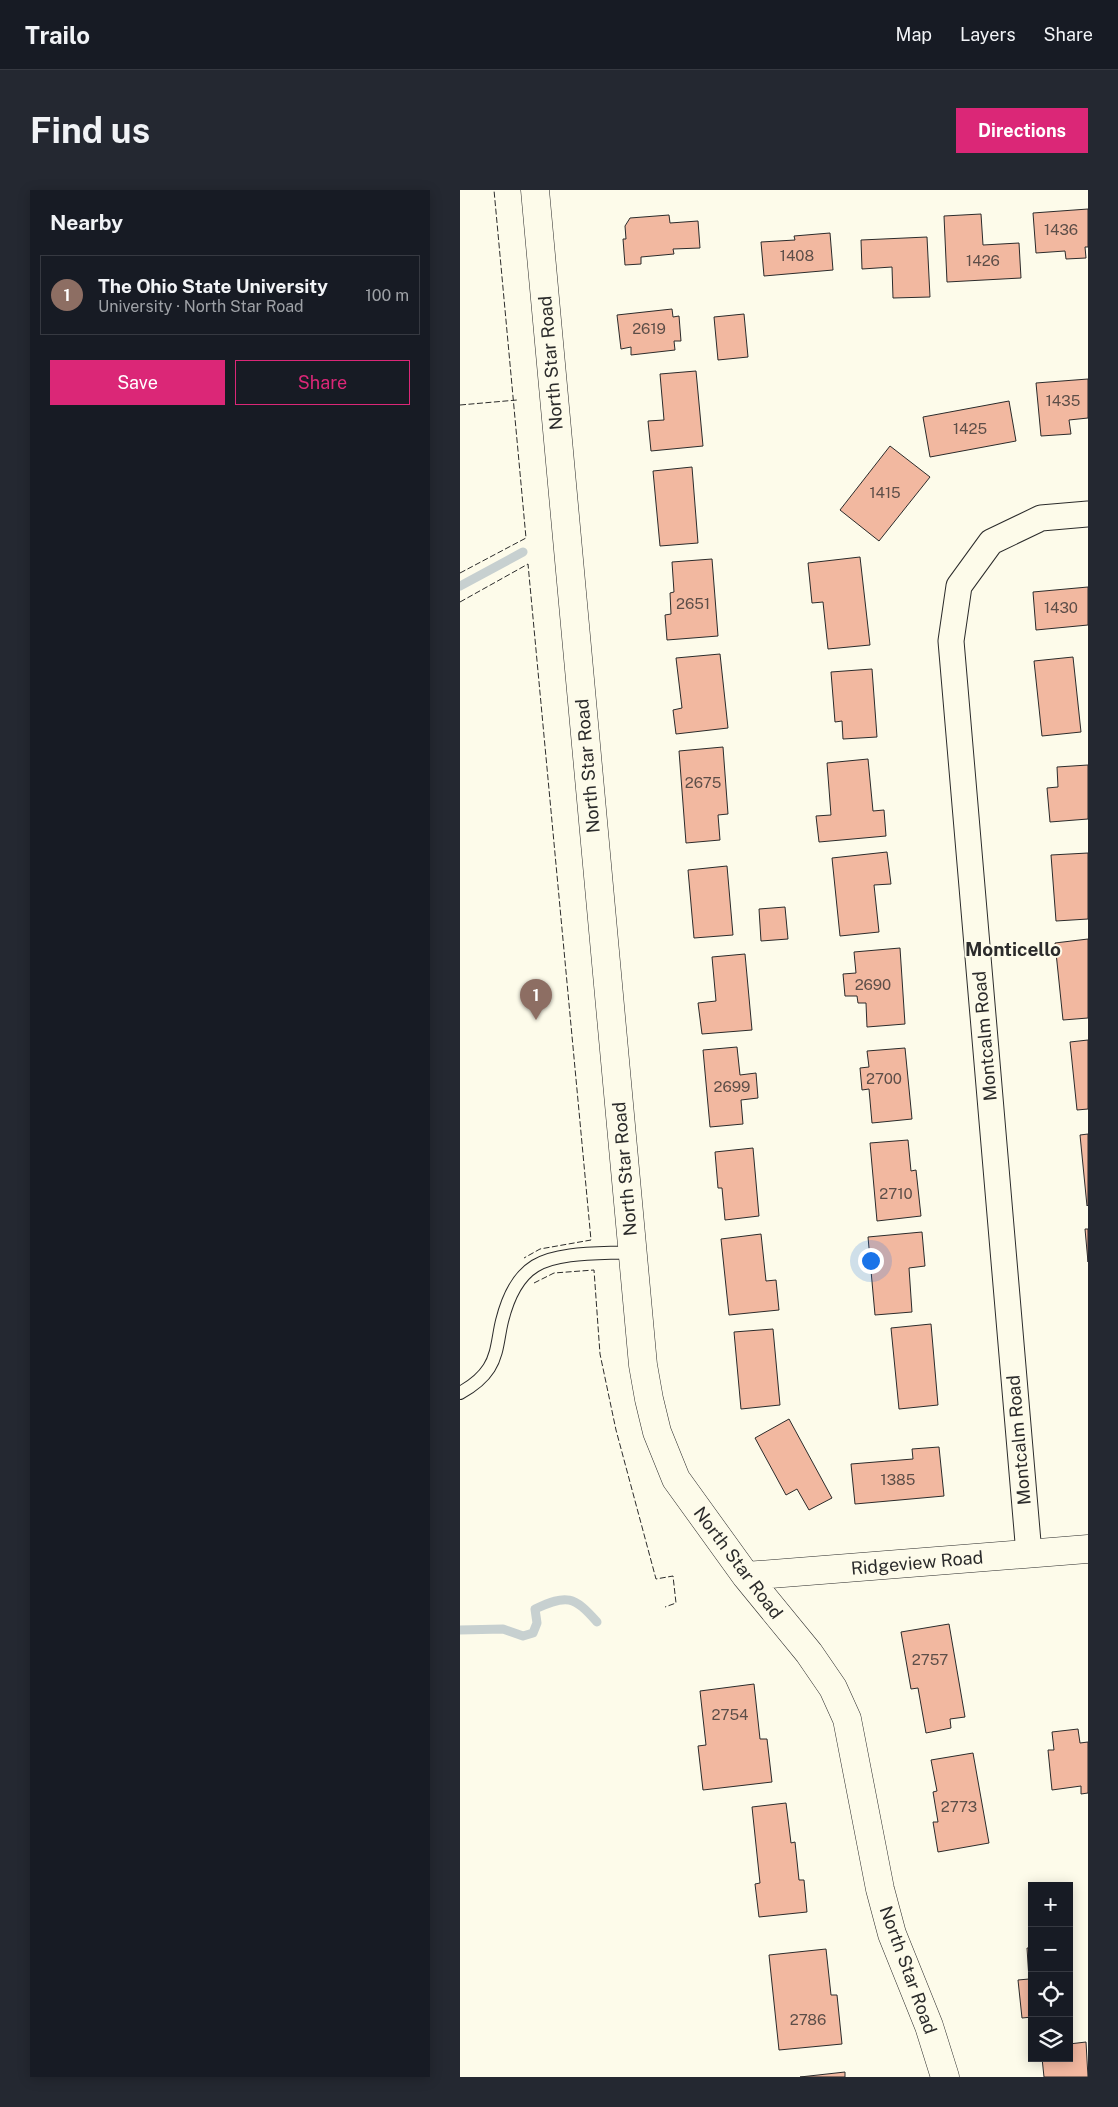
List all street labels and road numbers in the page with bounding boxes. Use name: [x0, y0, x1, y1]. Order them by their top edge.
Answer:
street label: North Star Road: [534, 295, 567, 431]
street label: North Star Road: [571, 698, 604, 834]
street label: Montcalm Road: [968, 970, 1001, 1102]
street label: North Star Road: [608, 1101, 641, 1237]
street label: Montcalm Road: [1002, 1374, 1035, 1506]
street label: North Star Road: [689, 1503, 787, 1623]
street label: Ridgeview Road: [850, 1546, 984, 1579]
street label: North Star Road: [876, 1903, 941, 2037]

